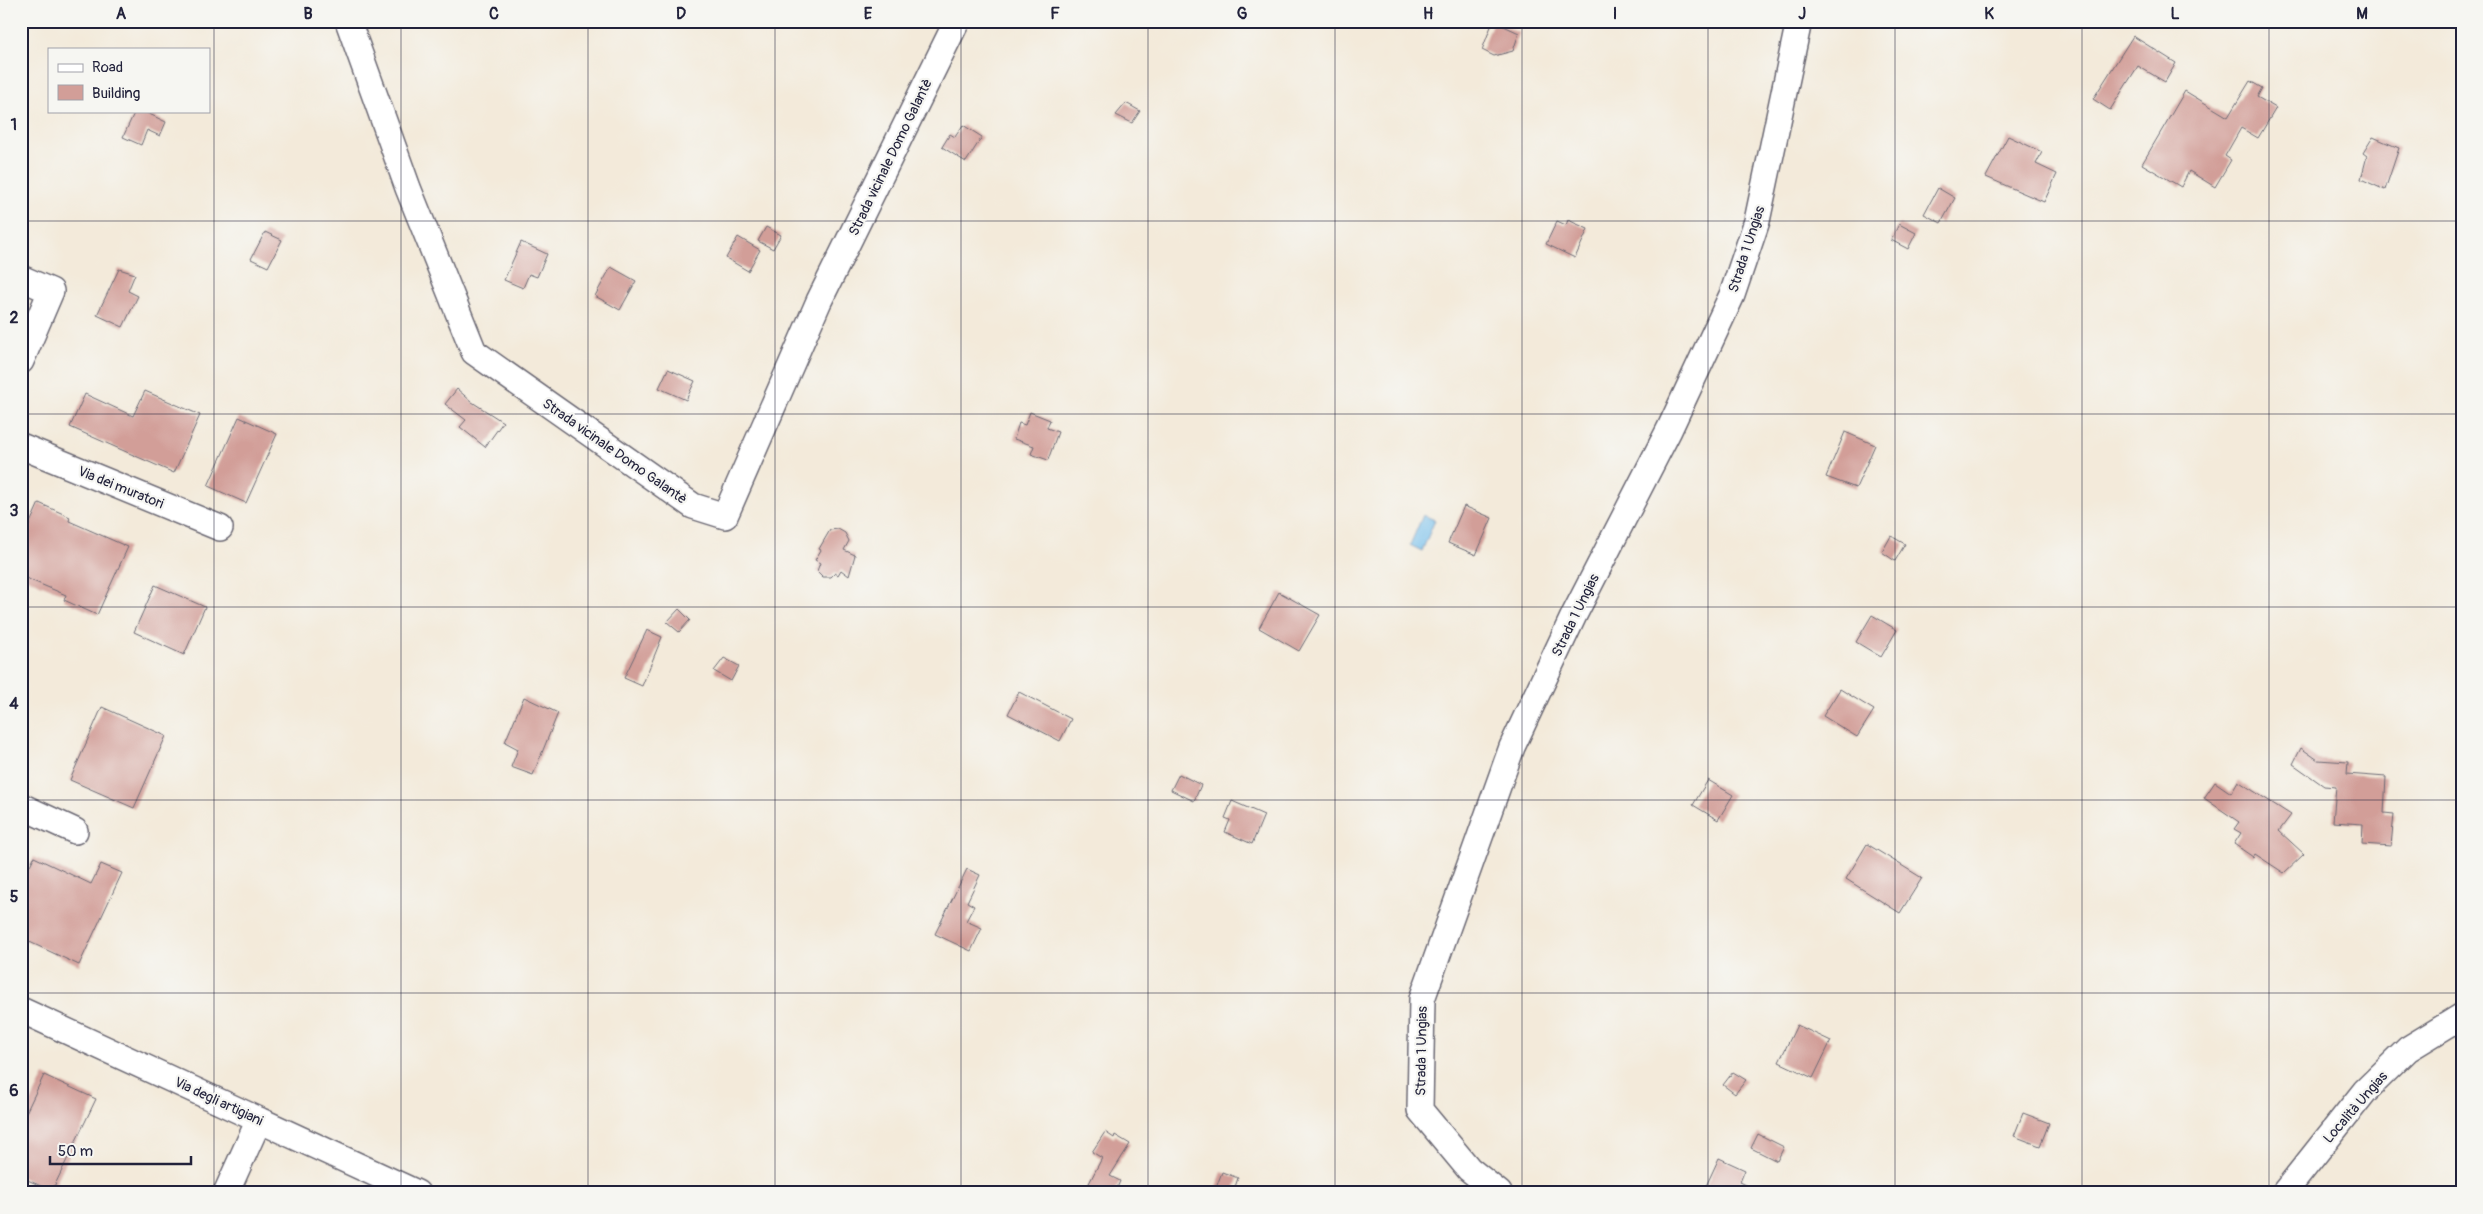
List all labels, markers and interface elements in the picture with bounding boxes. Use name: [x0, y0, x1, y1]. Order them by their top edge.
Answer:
text: A: [116, 4, 127, 24]
text: B: [303, 4, 313, 24]
text: C: [489, 4, 499, 24]
text: D: [676, 4, 686, 24]
text: E: [864, 4, 873, 24]
text: F: [1050, 4, 1060, 24]
text: G: [1237, 4, 1248, 24]
text: H: [1423, 4, 1433, 24]
text: I: [1613, 4, 1617, 24]
text: J: [1798, 4, 1806, 24]
text: K: [1984, 4, 1994, 24]
text: L: [2170, 4, 2180, 24]
text: M: [2356, 4, 2368, 24]
legend: [48, 48, 210, 112]
text: Road: [92, 58, 123, 77]
street label: Strada vicinale Domo Galantè: [845, 76, 936, 239]
text: Building: [92, 84, 140, 103]
text: 1: [11, 115, 17, 135]
street label: Strada 1 Ungias: [1725, 203, 1769, 294]
text: 2: [10, 308, 19, 328]
street label: Strada vicinale Domo Galantè: [539, 395, 690, 508]
street label: Via dei muratori: [75, 463, 167, 513]
text: 3: [10, 501, 19, 521]
street label: Strada 1 Ungias: [1548, 571, 1603, 659]
text: 4: [9, 694, 19, 714]
text: 5: [10, 887, 19, 907]
street label: Strada 1 Ungias: [1412, 1005, 1431, 1096]
street label: Località Ungias: [2320, 1067, 2392, 1147]
street label: Via degli artigiani: [172, 1073, 266, 1130]
text: 6: [9, 1081, 19, 1101]
scale bar: [50, 1134, 191, 1166]
text: 50 m: [58, 1142, 93, 1161]

